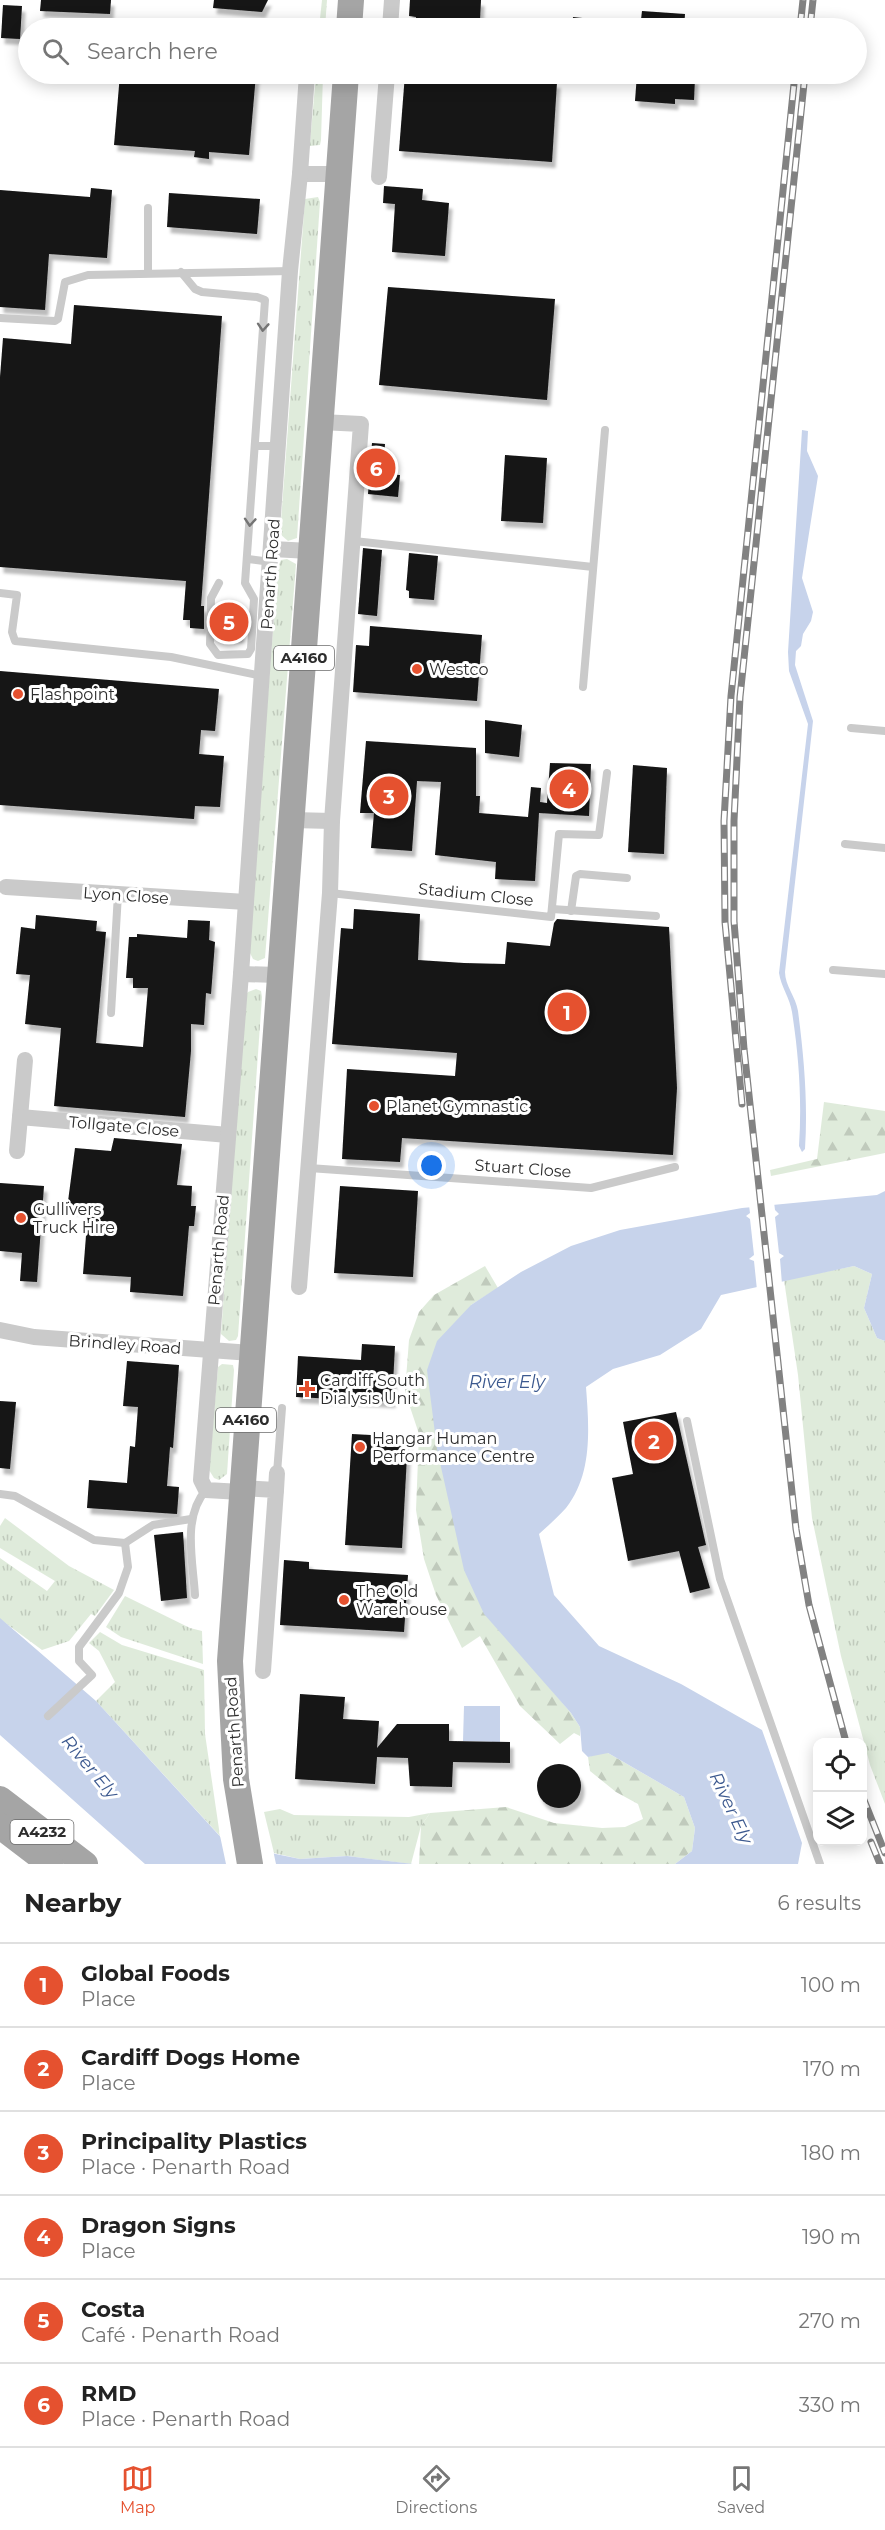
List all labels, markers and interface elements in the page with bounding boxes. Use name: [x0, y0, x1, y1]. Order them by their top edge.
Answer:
search box: [18, 18, 867, 84]
icon: search: [39, 35, 72, 68]
text: Search here: [87, 38, 218, 65]
one-way arrow: [257, 323, 270, 332]
pin: 6: [356, 446, 395, 490]
one-way arrow: [244, 517, 257, 526]
street label: Penarth Road: [257, 518, 284, 630]
pin: 5: [210, 600, 248, 644]
road number: A4160: [274, 646, 334, 670]
place label: Westco: [429, 660, 488, 679]
marker: Westco: [410, 662, 424, 676]
place label: Flashpoint: [30, 685, 115, 704]
marker: Flashpoint: [11, 687, 25, 701]
pin: 4: [550, 766, 588, 812]
pin: 3: [370, 774, 408, 818]
street label: Stadium Close: [417, 879, 534, 910]
street label: Lyon Close: [82, 883, 170, 908]
pin: 1: [548, 990, 586, 1034]
place label: Planet Gymnastic: [386, 1097, 528, 1116]
marker: Planet Gymnastic: [367, 1099, 381, 1113]
street label: Tollgate Close: [68, 1112, 180, 1141]
your location: [417, 1151, 446, 1180]
street label: Stuart Close: [474, 1156, 572, 1181]
street label: Penarth Road: [204, 1194, 233, 1306]
place label: Gullivers Truck Hire: [33, 1200, 115, 1237]
marker: Gullivers Truck Hire: [14, 1211, 28, 1225]
street label: Brindley Road: [68, 1331, 182, 1358]
place label: Cardiff South Dialysis Unit: [320, 1371, 425, 1408]
water label: River Ely: [469, 1371, 547, 1393]
marker: Cardiff South Dialysis Unit: [298, 1380, 316, 1398]
road number: A4160: [216, 1408, 276, 1432]
pin: 2: [634, 1418, 674, 1464]
place label: Hangar Human Performance Centre: [372, 1429, 535, 1466]
marker: Hangar Human Performance Centre: [353, 1440, 367, 1454]
place label: The Old Warehouse: [356, 1582, 447, 1619]
marker: The Old Warehouse: [337, 1593, 351, 1607]
street label: Penarth Road: [221, 1676, 248, 1788]
water label: River Ely: [57, 1731, 124, 1804]
map controls: [813, 1738, 867, 1846]
button: locate: [813, 1738, 867, 1792]
water label: River Ely: [705, 1769, 758, 1849]
button: layers: [813, 1792, 867, 1846]
road number: A4232: [10, 1820, 74, 1844]
text: Nearby: [24, 1887, 121, 1919]
text: 6 results: [777, 1891, 861, 1915]
text: Global Foods: [81, 1960, 230, 1987]
text: 1: [40, 1973, 47, 1997]
text: 100 m: [801, 1973, 861, 1997]
text: Place: [81, 1987, 136, 2011]
text: Cardiff Dogs Home: [81, 2044, 300, 2071]
text: 2: [38, 2057, 49, 2081]
text: 170 m: [803, 2057, 861, 2081]
text: Place: [81, 2071, 136, 2095]
text: Principality Plastics: [81, 2128, 307, 2155]
text: 3: [38, 2141, 49, 2165]
text: 180 m: [801, 2141, 861, 2165]
text: Place · Penarth Road: [81, 2155, 290, 2179]
text: Dragon Signs: [81, 2212, 236, 2239]
text: 4: [37, 2225, 50, 2249]
text: 190 m: [802, 2225, 861, 2249]
text: Place: [81, 2239, 136, 2263]
text: Costa: [81, 2296, 145, 2323]
text: 5: [38, 2309, 49, 2333]
text: 270 m: [799, 2309, 861, 2333]
text: Café · Penarth Road: [81, 2323, 280, 2347]
text: RMD: [81, 2380, 136, 2407]
text: 6: [37, 2393, 50, 2417]
text: 330 m: [799, 2393, 861, 2417]
text: Place · Penarth Road: [81, 2407, 290, 2431]
tab: Map: [120, 2462, 155, 2517]
tab: Directions: [395, 2462, 477, 2517]
tab: Saved: [717, 2462, 765, 2517]

